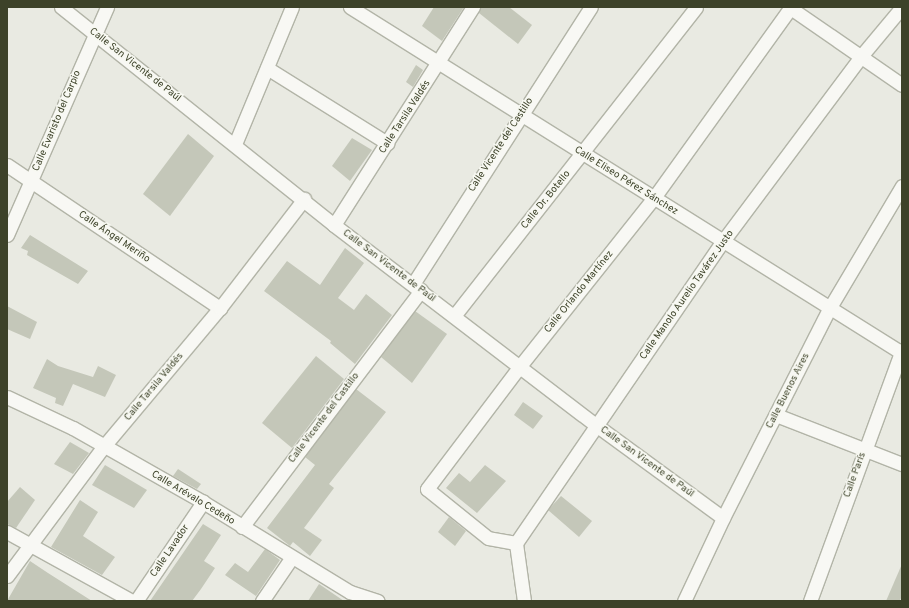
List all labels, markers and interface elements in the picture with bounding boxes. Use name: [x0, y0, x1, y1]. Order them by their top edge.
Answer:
street label: Calle San Vicente de Paúl: [87, 25, 183, 105]
street label: Calle Evaristo del Carpio: [30, 69, 84, 173]
street label: Calle Tarsila Valdés: [377, 78, 433, 156]
street label: Calle Vicente del Castillo: [466, 95, 536, 195]
street label: Calle Eliseo Pérez Sánchez: [572, 144, 680, 218]
street label: Calle Dr. Botello: [519, 168, 573, 232]
street label: Calle Ángel Meriño: [76, 208, 152, 266]
street label: Calle San Vicente de Paúl: [340, 227, 438, 305]
street label: Calle Manolo Aurelio Tavárez Justo: [637, 228, 737, 362]
street label: Calle Orlando Martínez: [542, 248, 616, 336]
street label: Calle Tarsila Valdés: [122, 350, 186, 424]
street label: Calle Buenos Aires: [764, 351, 812, 431]
street label: Calle Vicente del Castillo: [286, 370, 362, 466]
street label: Calle San Vicente de Paúl: [598, 424, 696, 500]
street label: Calle París: [841, 451, 869, 499]
street label: Calle Arévalo Cedeño: [149, 468, 237, 528]
street label: Calle Lavador: [148, 522, 192, 580]

